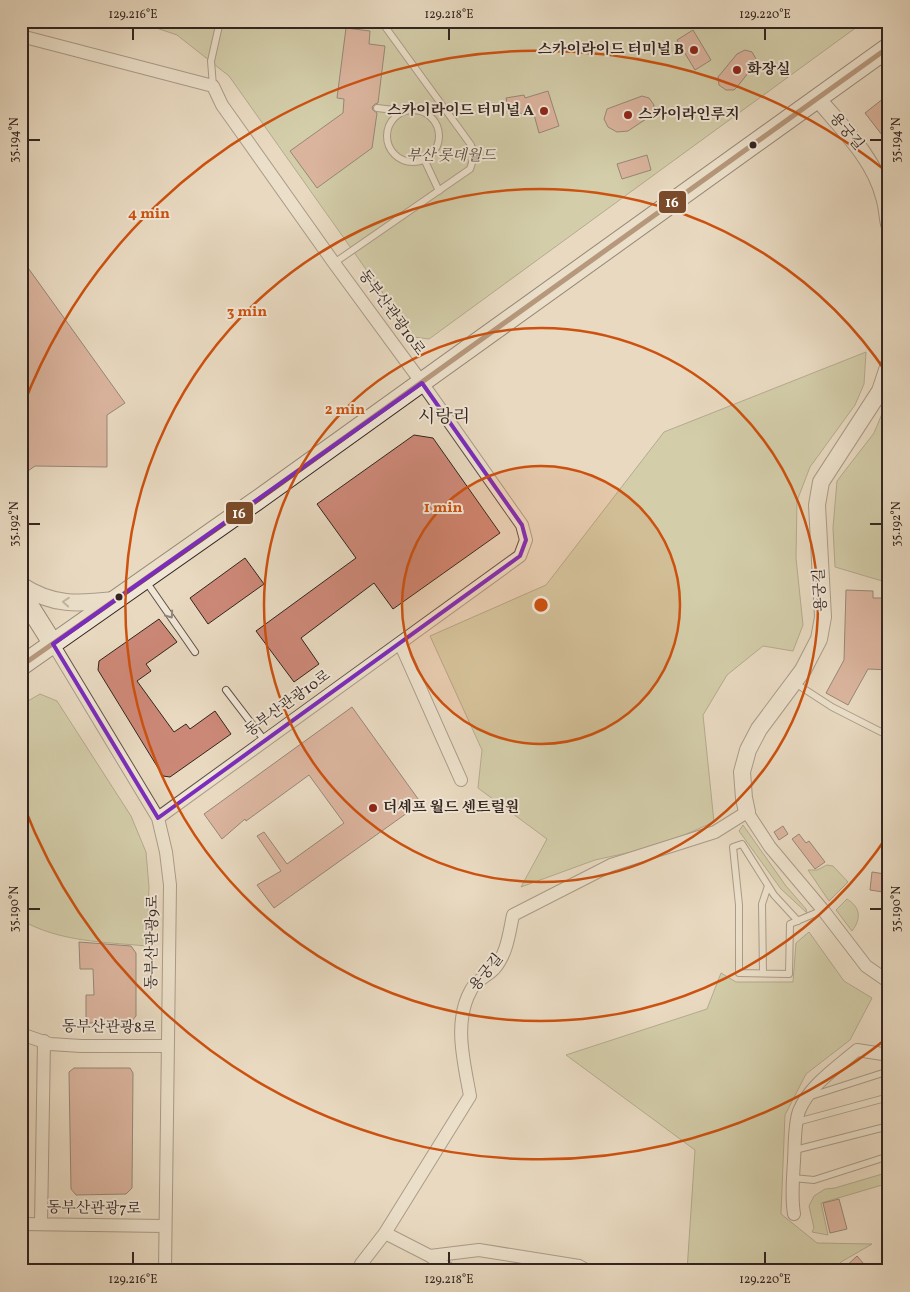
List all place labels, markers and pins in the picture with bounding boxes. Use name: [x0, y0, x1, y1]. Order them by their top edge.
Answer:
place label: 스카이라이드 터미널 B: [538, 40, 684, 61]
marker: 스카이라이드 터미널 B: [688, 44, 700, 56]
place label: 화장실: [747, 60, 790, 81]
marker: 화장실: [731, 64, 743, 76]
place label: 스카이라이드 터미널 A: [387, 101, 534, 122]
marker: 스카이라이드 터미널 A: [538, 105, 550, 117]
place label: 스카이라인루지: [638, 105, 739, 126]
marker: 스카이라인루지: [622, 109, 634, 121]
unlabelled marker: [748, 140, 758, 150]
unlabelled marker: [114, 592, 124, 602]
centre of rings: [532, 596, 550, 614]
place label: 더셰프 월드 센트럴원: [383, 798, 519, 819]
marker: 더셰프 월드 센트럴원: [367, 802, 379, 814]

